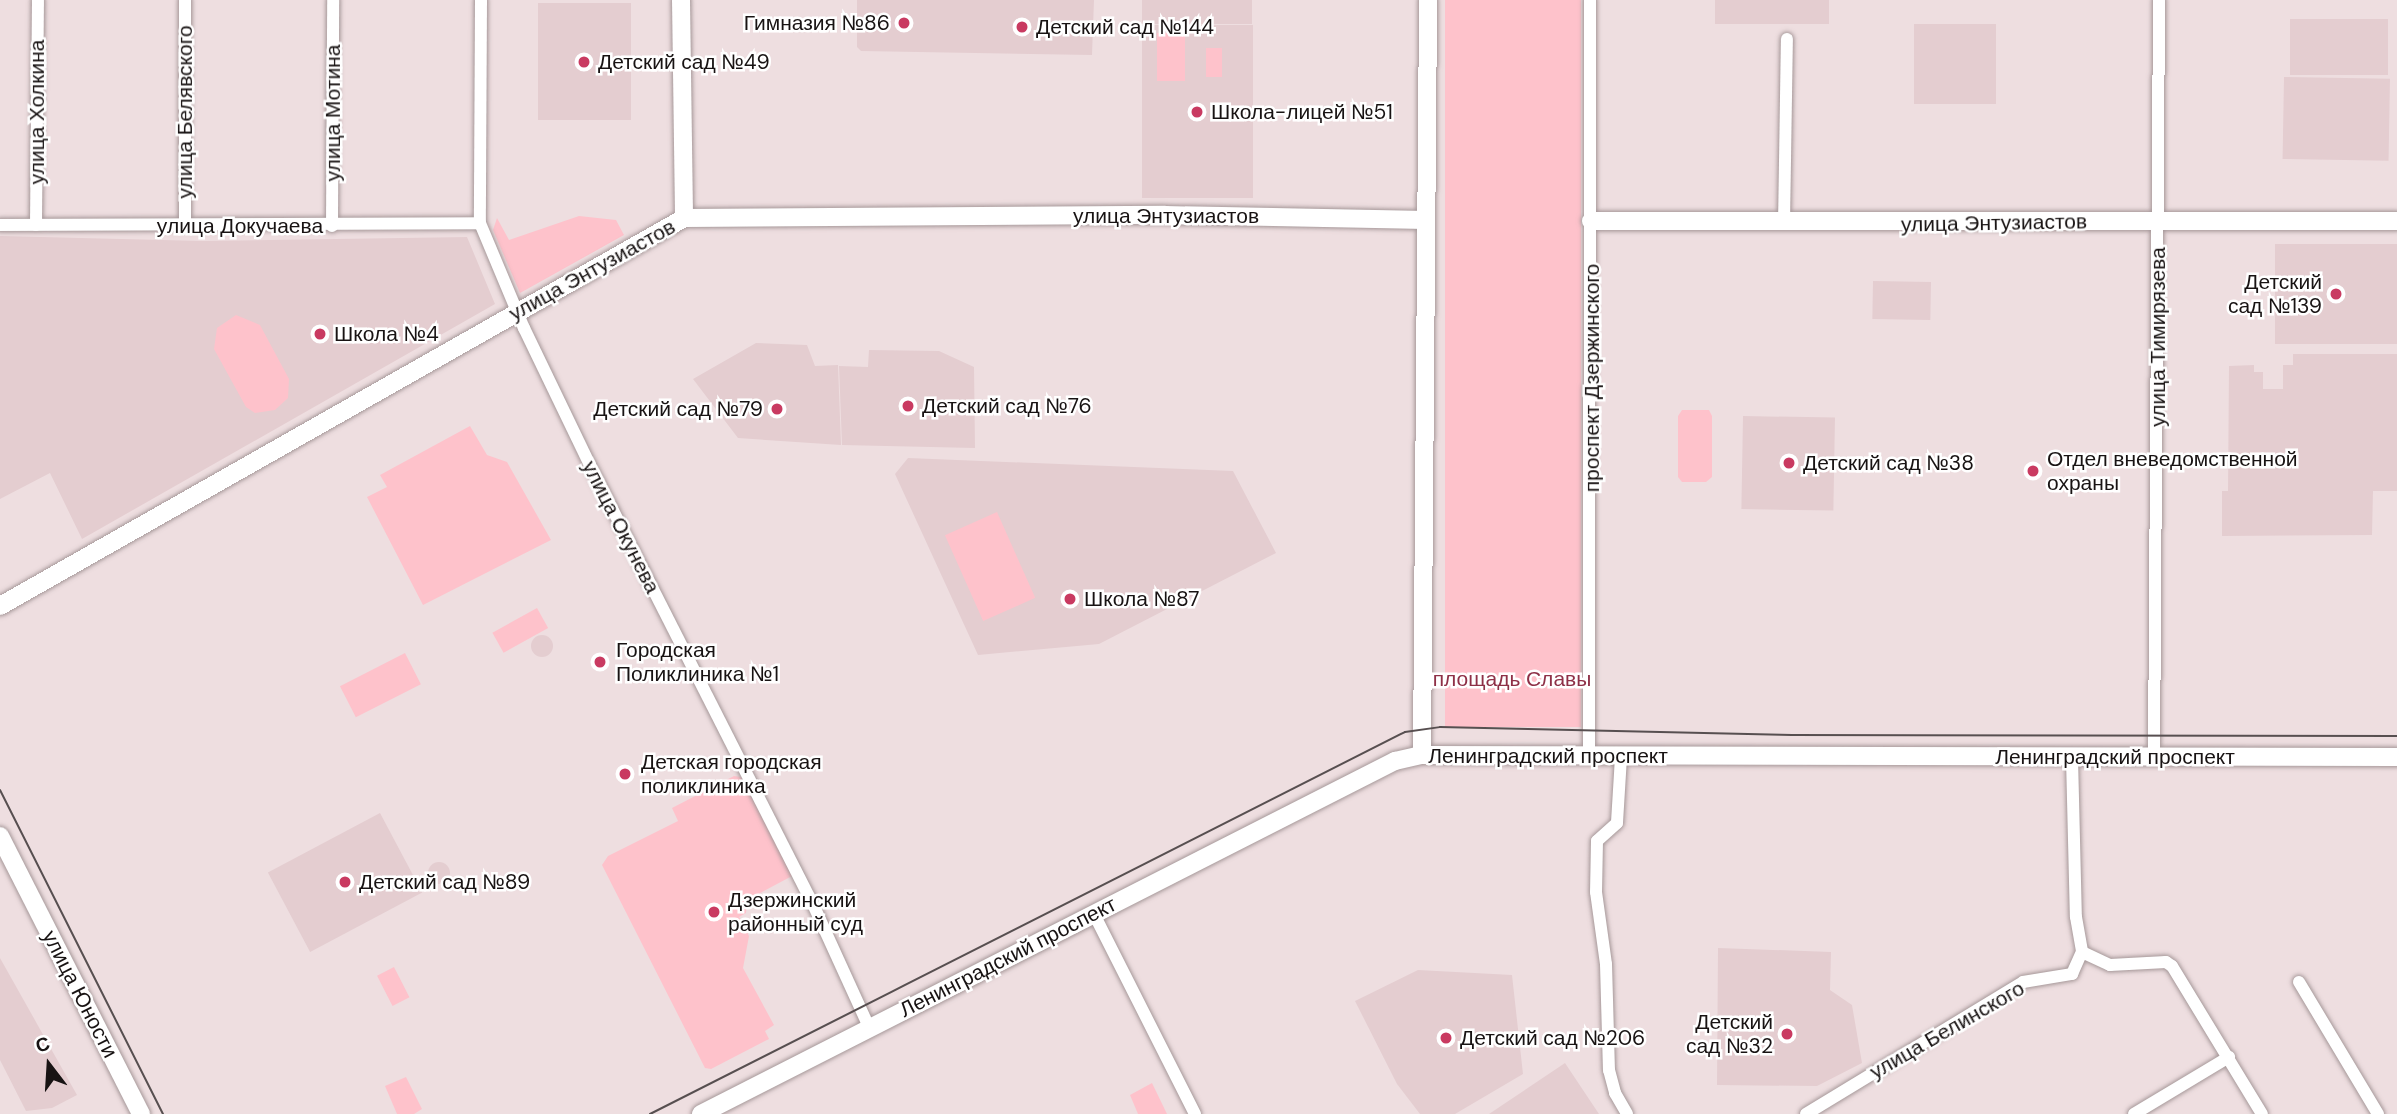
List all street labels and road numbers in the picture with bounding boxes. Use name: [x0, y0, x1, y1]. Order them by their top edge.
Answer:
street label: улица Белявского: [172, 25, 198, 199]
street label: улица Холкина: [24, 40, 50, 184]
street label: улица Мотина: [320, 45, 346, 181]
street label: улица Энтузиастов: [1073, 203, 1259, 229]
street label: улица Энтузиастов: [1901, 209, 2087, 237]
street label: улица Докучаева: [157, 213, 323, 239]
street label: улица Энтузиастов: [505, 214, 679, 326]
street label: улица Тимирязева: [2145, 247, 2171, 427]
street label: проспект Дзержинского: [1579, 264, 1605, 492]
street label: улица Окунева: [577, 456, 665, 598]
street label: Ленинградский проспект: [1428, 743, 1668, 769]
street label: Ленинградский проспект: [1995, 744, 2235, 770]
street label: Ленинградский проспект: [895, 891, 1121, 1023]
street label: улица Юности: [37, 926, 123, 1062]
street label: улица Белинского: [1865, 976, 2029, 1084]

